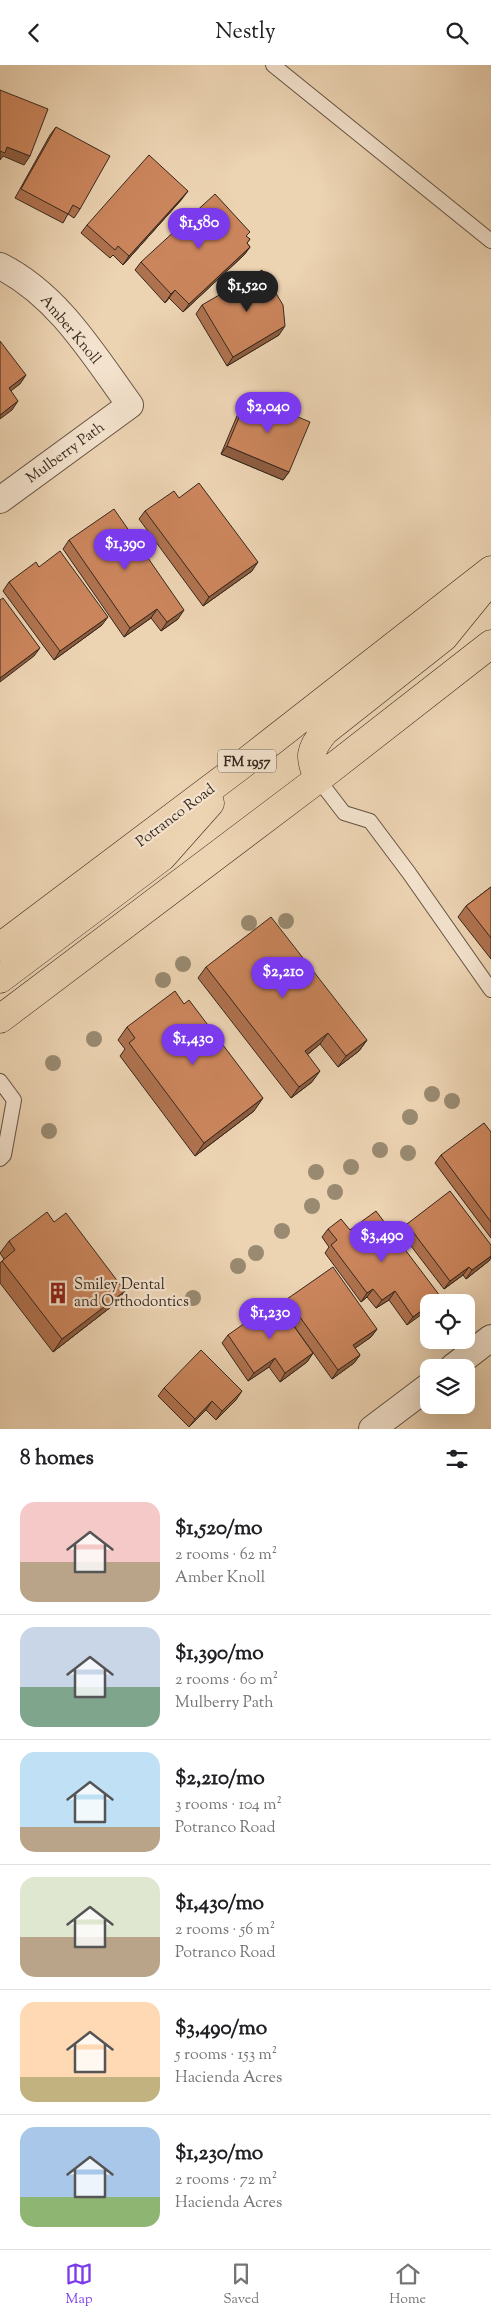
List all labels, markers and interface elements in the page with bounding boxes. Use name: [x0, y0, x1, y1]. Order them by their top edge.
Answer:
text: Nestly: [215, 17, 276, 49]
icon: back: [20, 19, 48, 47]
icon: search: [443, 19, 471, 47]
pin: $1,580: [158, 207, 240, 250]
text: $1,580: [179, 212, 219, 235]
pin: $1,520: [206, 271, 288, 313]
text: $1,520: [227, 275, 267, 298]
street label: Amber Knoll: [35, 291, 105, 369]
pin: $2,040: [227, 391, 309, 434]
text: $2,040: [246, 396, 290, 419]
street label: Mulberry Path: [22, 417, 110, 489]
pin: $1,390: [84, 529, 166, 571]
text: $1,390: [105, 533, 145, 556]
road number: FM 1957: [218, 749, 276, 773]
street label: Potranco Road: [132, 779, 220, 853]
pin: $2,210: [242, 957, 324, 999]
text: $2,210: [262, 961, 304, 984]
pin: $1,430: [152, 1023, 234, 1066]
text: $1,430: [173, 1028, 213, 1051]
pin: $3,490: [341, 1221, 423, 1263]
text: $3,490: [360, 1225, 404, 1248]
place label: Smiley Dental and Orthodontics: [74, 1275, 189, 1313]
building icon: Smiley Dental and Orthodontics: [45, 1280, 71, 1306]
map controls: [420, 1294, 475, 1414]
button: locate: [420, 1294, 475, 1349]
pin: $1,230: [229, 1297, 311, 1340]
text: $1,230: [250, 1302, 290, 1325]
button: layers: [420, 1359, 475, 1414]
text: 8 homes: [20, 1444, 94, 1474]
icon: filters: [443, 1445, 471, 1473]
text: $1,520/mo: [175, 1514, 263, 1544]
icon: home: [60, 1522, 120, 1582]
text: 2 rooms · 62 m²: [175, 1544, 277, 1567]
text: Amber Knoll: [175, 1567, 265, 1590]
text: $1,390/mo: [175, 1639, 264, 1669]
icon: home: [60, 1647, 120, 1707]
text: 2 rooms · 60 m²: [175, 1669, 278, 1692]
text: Mulberry Path: [175, 1692, 274, 1715]
text: $2,210/mo: [175, 1764, 265, 1794]
icon: home: [60, 1772, 120, 1832]
text: 3 rooms · 104 m²: [175, 1794, 282, 1817]
text: Potranco Road: [175, 1817, 276, 1840]
text: $1,430/mo: [175, 1889, 264, 1919]
icon: home: [60, 1897, 120, 1957]
text: 2 rooms · 56 m²: [175, 1919, 275, 1942]
text: Potranco Road: [175, 1942, 276, 1965]
text: $3,490/mo: [175, 2014, 267, 2044]
icon: home: [60, 2022, 120, 2082]
text: 5 rooms · 153 m²: [175, 2044, 277, 2067]
text: Hacienda Acres: [175, 2067, 282, 2090]
text: $1,230/mo: [175, 2139, 263, 2169]
icon: home: [60, 2147, 120, 2207]
text: 2 rooms · 72 m²: [175, 2169, 277, 2192]
text: Hacienda Acres: [175, 2192, 282, 2215]
tab: Map: [65, 2260, 93, 2310]
tab: Saved: [223, 2260, 259, 2310]
tab: Home: [389, 2260, 426, 2310]

